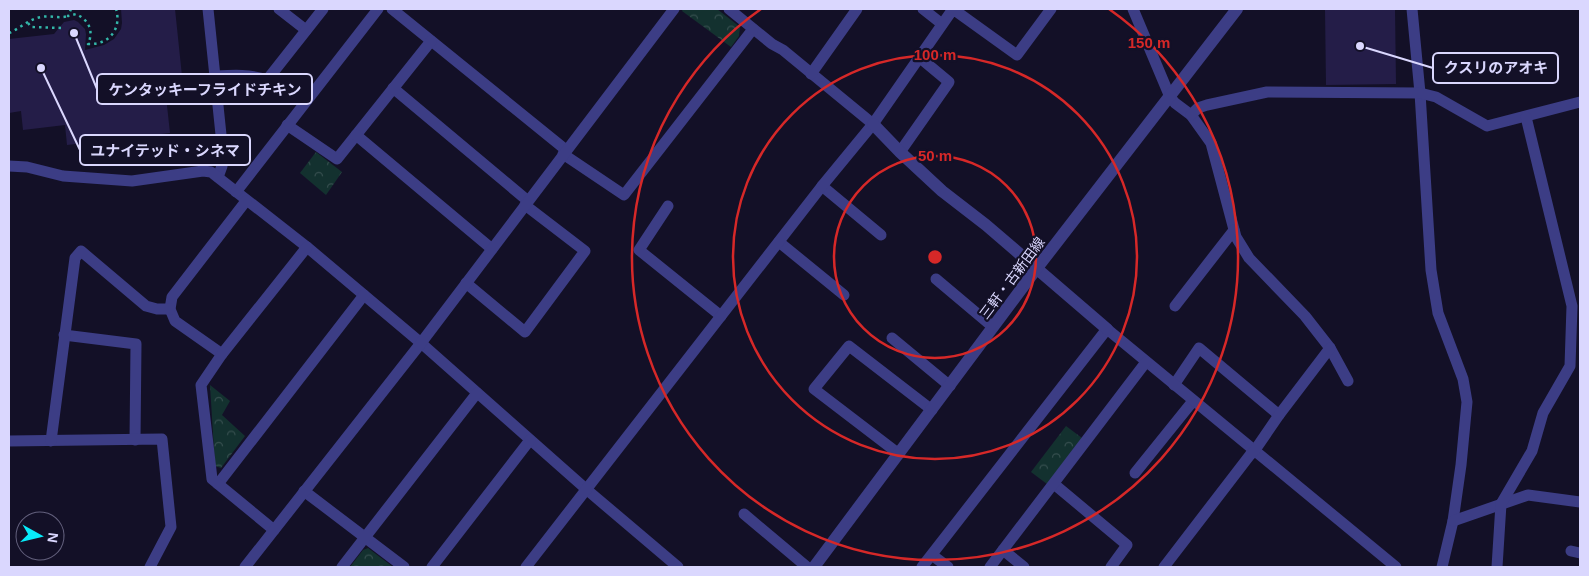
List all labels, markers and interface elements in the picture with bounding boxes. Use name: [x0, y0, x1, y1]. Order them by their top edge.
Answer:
text: 150 m: [1128, 34, 1170, 51]
text: 100 m: [914, 46, 956, 63]
callout: クスリのアオキ: [1433, 53, 1558, 83]
text: クスリのアオキ: [1444, 59, 1548, 76]
callout: ケンタッキーフライドチキン: [97, 74, 312, 104]
text: ケンタッキーフライドチキン: [108, 81, 302, 98]
callout: ユナイテッド・シネマ: [80, 135, 250, 165]
text: ユナイテッド・シネマ: [90, 142, 240, 159]
text: 50 m: [918, 147, 952, 164]
street label: 三軒・古新田線: [976, 234, 1048, 322]
centre of rings: [926, 248, 944, 266]
north arrow: [15, 511, 65, 561]
text: N: [44, 532, 62, 544]

